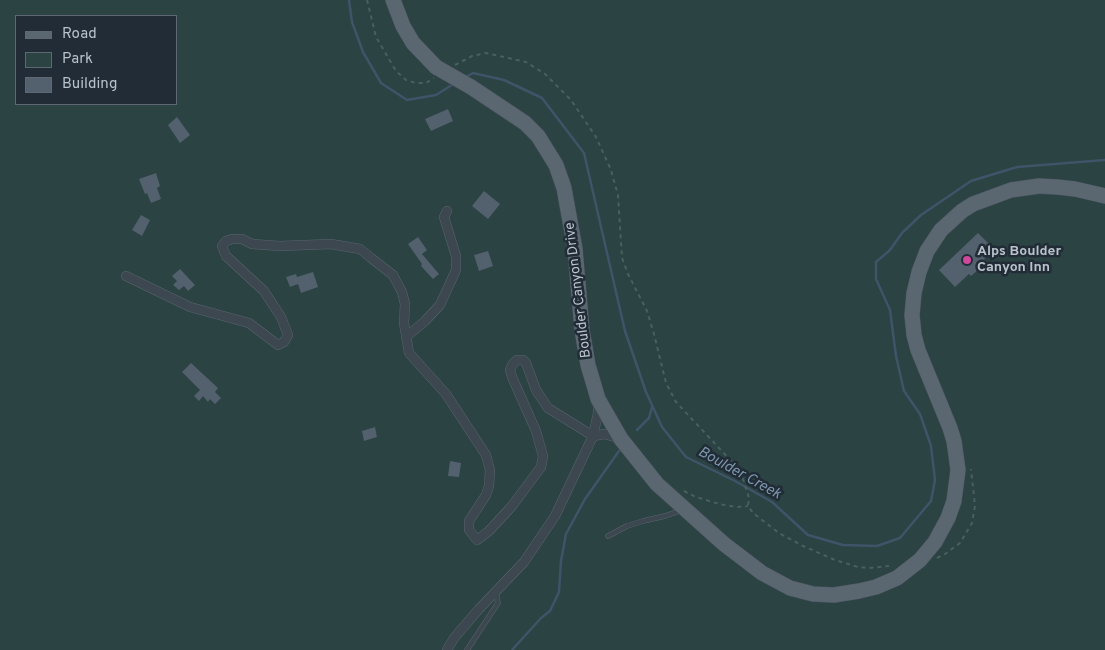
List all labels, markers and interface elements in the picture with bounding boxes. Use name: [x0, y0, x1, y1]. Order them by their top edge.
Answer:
legend: [15, 15, 178, 105]
text: Road: [62, 25, 97, 44]
text: Park: [62, 50, 93, 69]
text: Building: [62, 75, 117, 94]
street label: Boulder Canyon Drive: [562, 221, 596, 359]
place label: Alps Boulder Canyon Inn: [977, 244, 1061, 276]
marker: Alps Boulder Canyon Inn: [961, 254, 973, 266]
water label: Boulder Creek: [694, 444, 784, 504]

